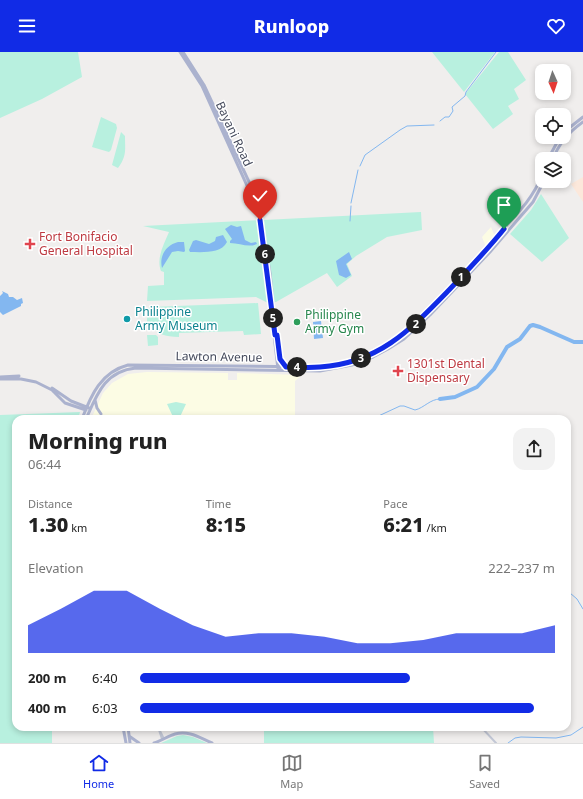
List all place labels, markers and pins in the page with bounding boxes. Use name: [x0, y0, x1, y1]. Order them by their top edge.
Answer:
pin: [243, 179, 277, 220]
pin: [487, 188, 521, 229]
place label: Fort Bonifacio General Hospital: [39, 228, 133, 259]
marker: Fort Bonifacio General Hospital: [24, 238, 36, 250]
pin: 6: [255, 244, 275, 264]
pin: 1: [451, 267, 471, 287]
place label: Philippine Army Museum: [135, 303, 218, 334]
place label: Philippine Army Gym: [305, 306, 364, 337]
pin: 5: [263, 308, 283, 328]
marker: Philippine Army Museum: [122, 314, 132, 324]
pin: 2: [406, 314, 426, 334]
marker: Philippine Army Gym: [292, 317, 302, 327]
pin: 3: [351, 348, 371, 368]
place label: 1301st Dental Dispensary: [407, 355, 485, 386]
pin: 4: [287, 357, 307, 377]
marker: 1301st Dental Dispensary: [392, 365, 404, 377]

